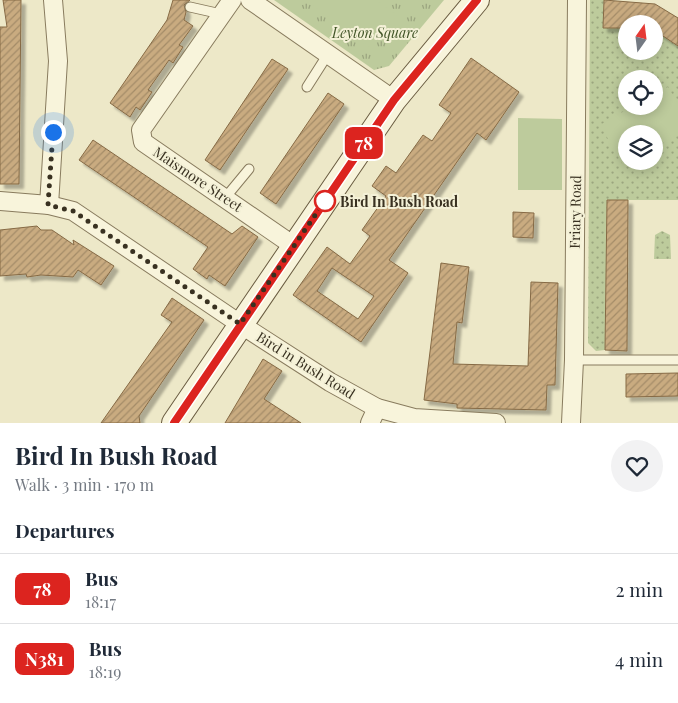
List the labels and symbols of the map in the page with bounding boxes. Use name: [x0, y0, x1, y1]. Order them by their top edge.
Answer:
north arrow: [618, 15, 662, 60]
park label: Leyton Square: [331, 23, 418, 42]
your location: [41, 120, 66, 145]
line badge: 78: [342, 127, 386, 159]
street label: Maismore Street: [150, 142, 247, 216]
street label: Friary Road: [565, 175, 585, 249]
marker: Bird In Bush Road: [314, 190, 336, 212]
place label: Bird In Bush Road: [340, 192, 459, 211]
street label: Bird in Bush Road: [253, 327, 359, 403]

